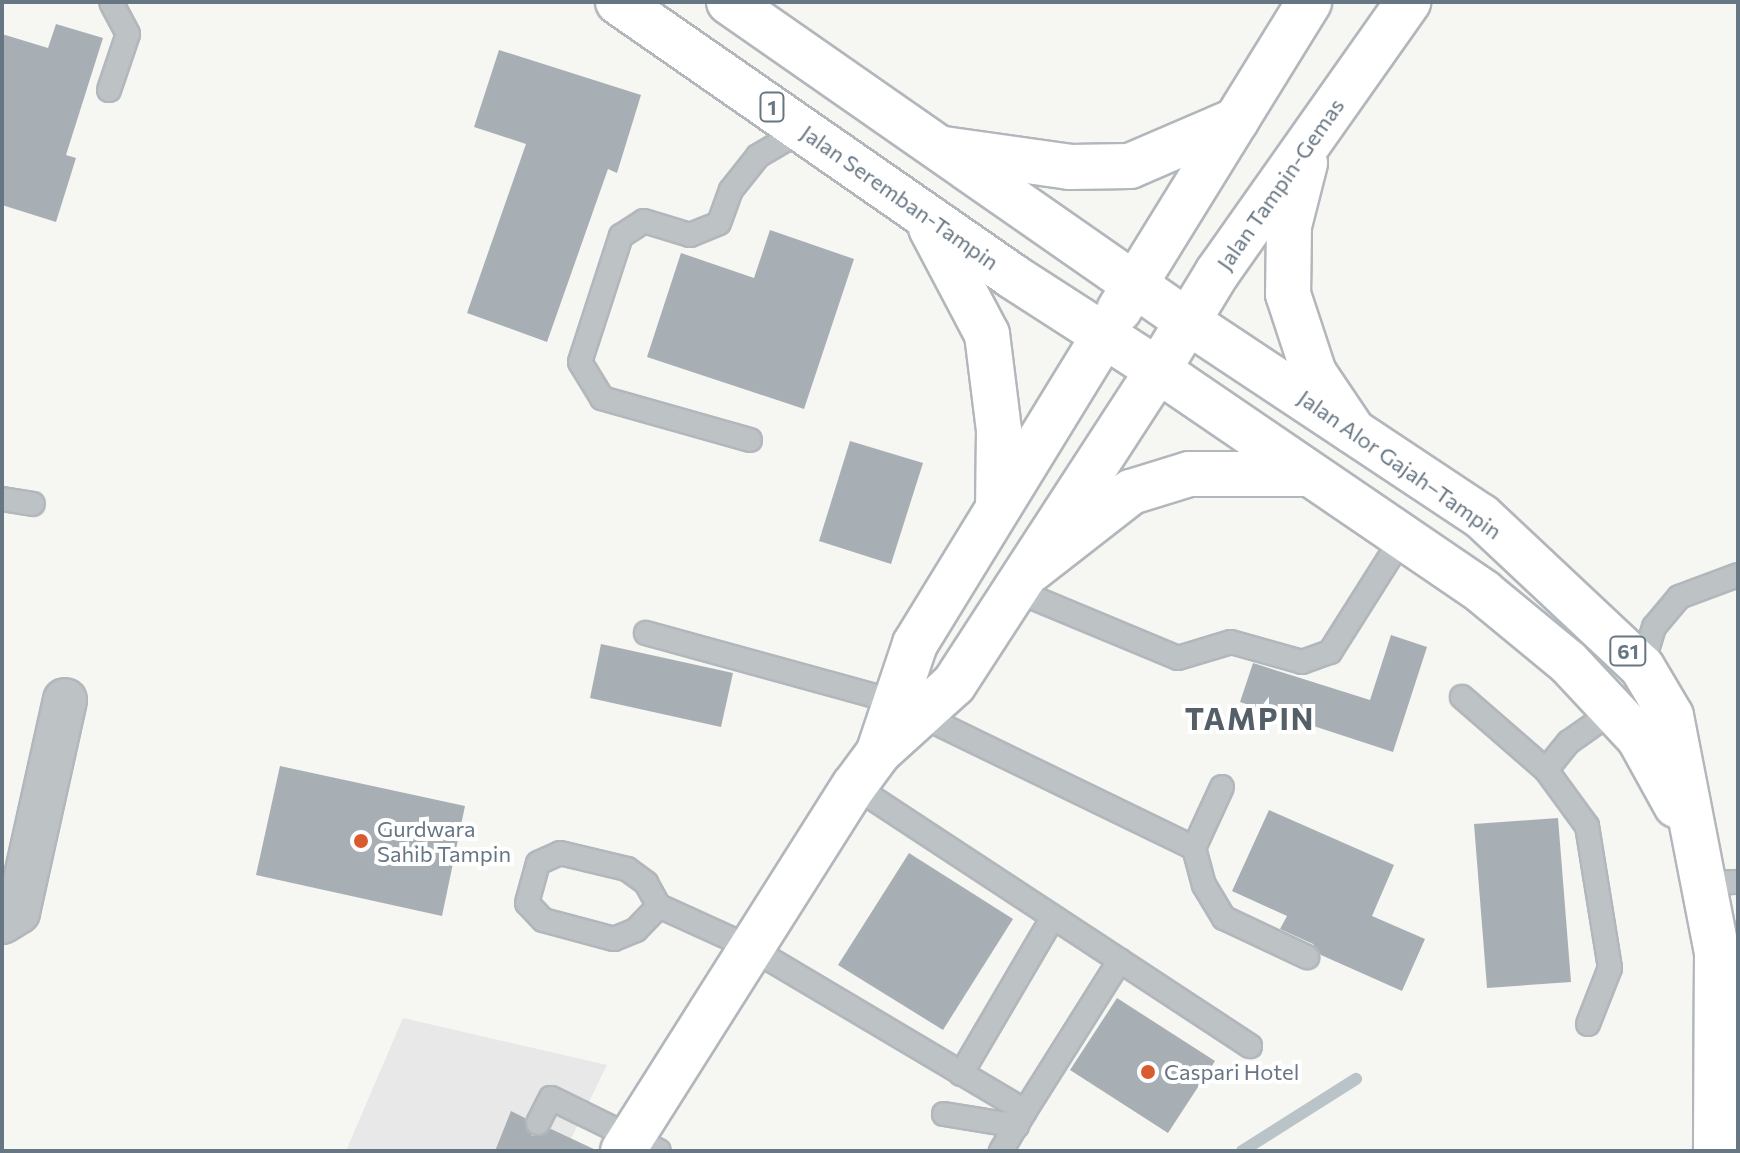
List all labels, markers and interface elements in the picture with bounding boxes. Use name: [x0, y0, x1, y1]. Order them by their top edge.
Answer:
road number: 1: [758, 91, 786, 123]
street label: Jalan Tampin-Gemas: [1211, 93, 1349, 275]
street label: Jalan Seremban-Tampin: [796, 119, 1004, 275]
street label: Jalan Alor Gajah–Tampin: [1293, 384, 1507, 544]
road number: 61: [1608, 635, 1648, 667]
district label: TAMPIN: [1185, 700, 1315, 736]
place label: Gurdwara Sahib Tampin: [377, 815, 511, 866]
marker: Gurdwara Sahib Tampin: [352, 832, 370, 850]
place label: Caspari Hotel: [1164, 1059, 1299, 1085]
marker: Caspari Hotel: [1139, 1063, 1157, 1081]

